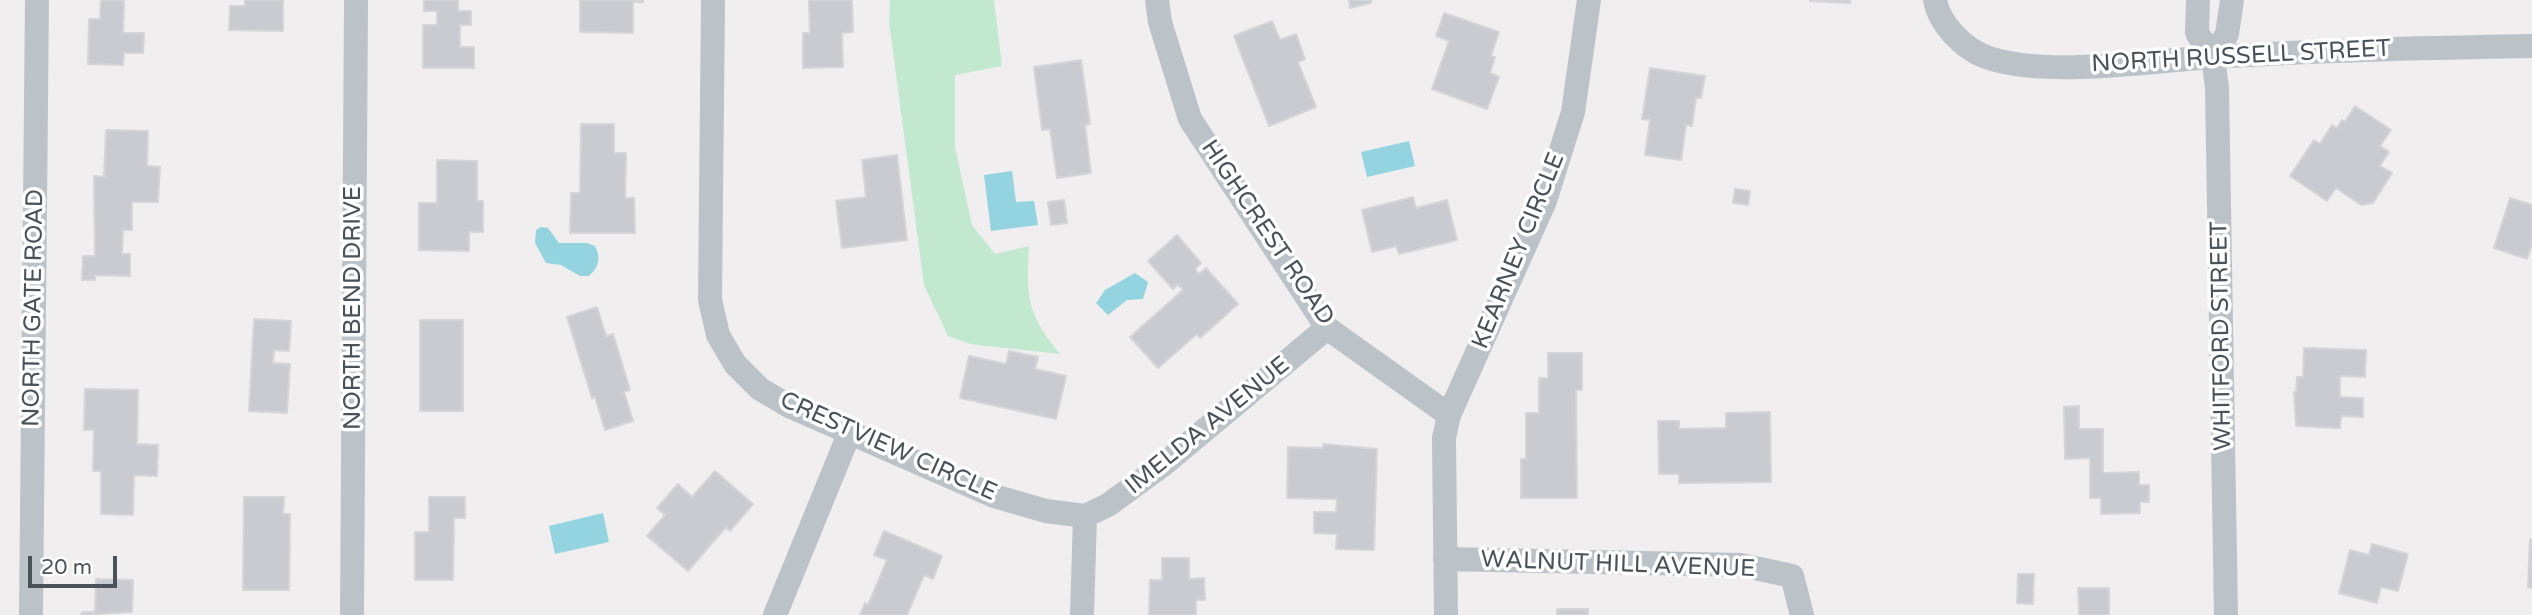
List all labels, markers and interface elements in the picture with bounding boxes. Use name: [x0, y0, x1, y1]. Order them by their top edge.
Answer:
street label: NORTH RUSSELL STREET: [2091, 35, 2391, 79]
street label: HIGHCREST ROAD: [1194, 135, 1340, 331]
street label: KEARNEY CIRCLE: [1467, 149, 1571, 353]
street label: NORTH BEND DRIVE: [340, 186, 368, 430]
street label: NORTH GATE ROAD: [18, 189, 50, 427]
street label: WHITFORD STREET: [2206, 221, 2238, 451]
street label: IMELDA AVENUE: [1120, 351, 1296, 501]
street label: CRESTVIEW CIRCLE: [775, 386, 1001, 508]
scale bar: [32, 542, 121, 586]
street label: WALNUT HILL AVENUE: [1480, 546, 1756, 584]
text: 20 m: [41, 555, 92, 580]

